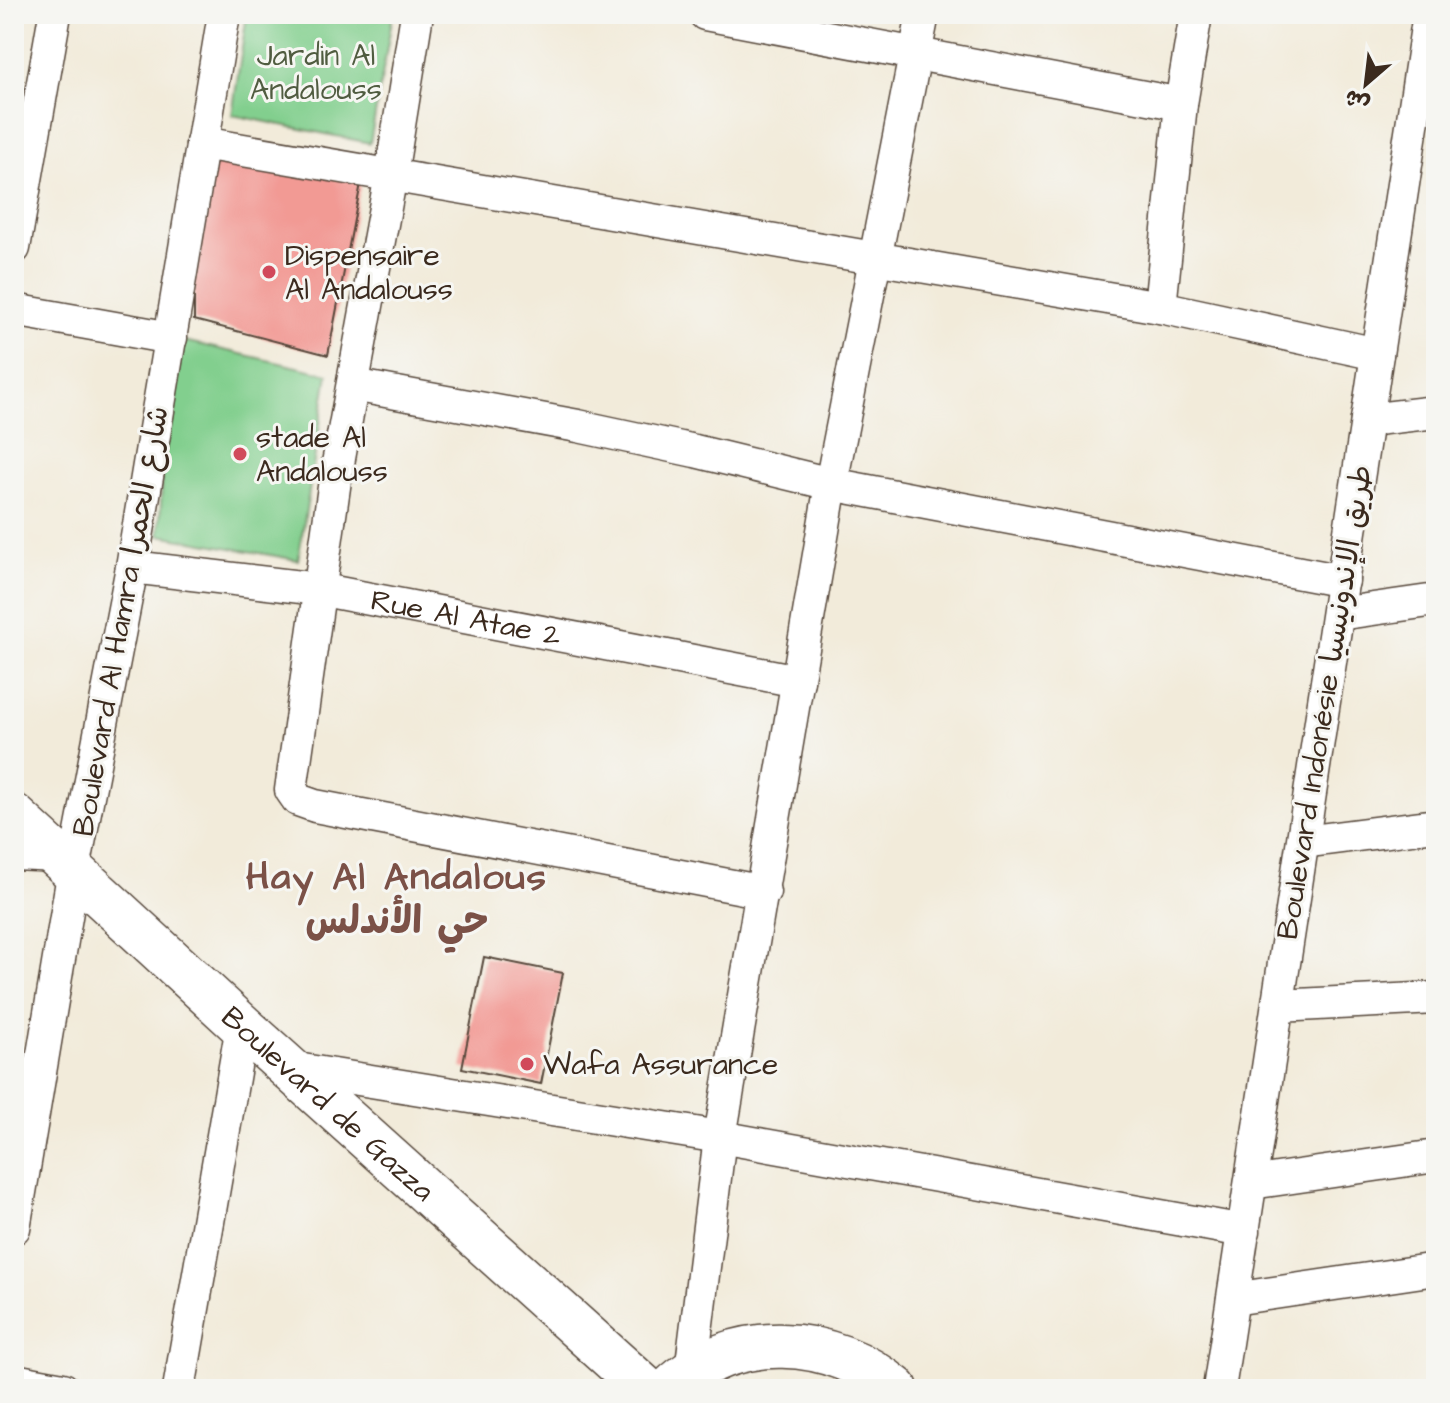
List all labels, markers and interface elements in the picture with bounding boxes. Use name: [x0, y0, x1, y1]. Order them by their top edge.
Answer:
park label: Jardin Al Andalouss: [250, 35, 382, 111]
north arrow: [1326, 44, 1406, 124]
text: ش: [1339, 81, 1375, 120]
place label: Dispensaire Al Andalouss: [285, 235, 453, 311]
marker: Dispensaire Al Andalouss: [260, 263, 278, 281]
street label: Boulevard Al Hamra شارع الحمرا: [62, 403, 180, 840]
place label: stade Al Andalouss: [256, 417, 388, 493]
marker: stade Al Andalouss: [231, 445, 249, 463]
street label: Boulevard Indonésie طريق الإندونيسيا: [1267, 462, 1383, 942]
street label: Rue Al Atae 2: [367, 580, 564, 657]
district label: Hay Al Andalous حي الأندلس: [246, 852, 548, 953]
street label: Boulevard de Gazza: [212, 997, 444, 1211]
place label: Wafa Assurance: [543, 1044, 778, 1086]
marker: Wafa Assurance: [518, 1055, 536, 1073]

